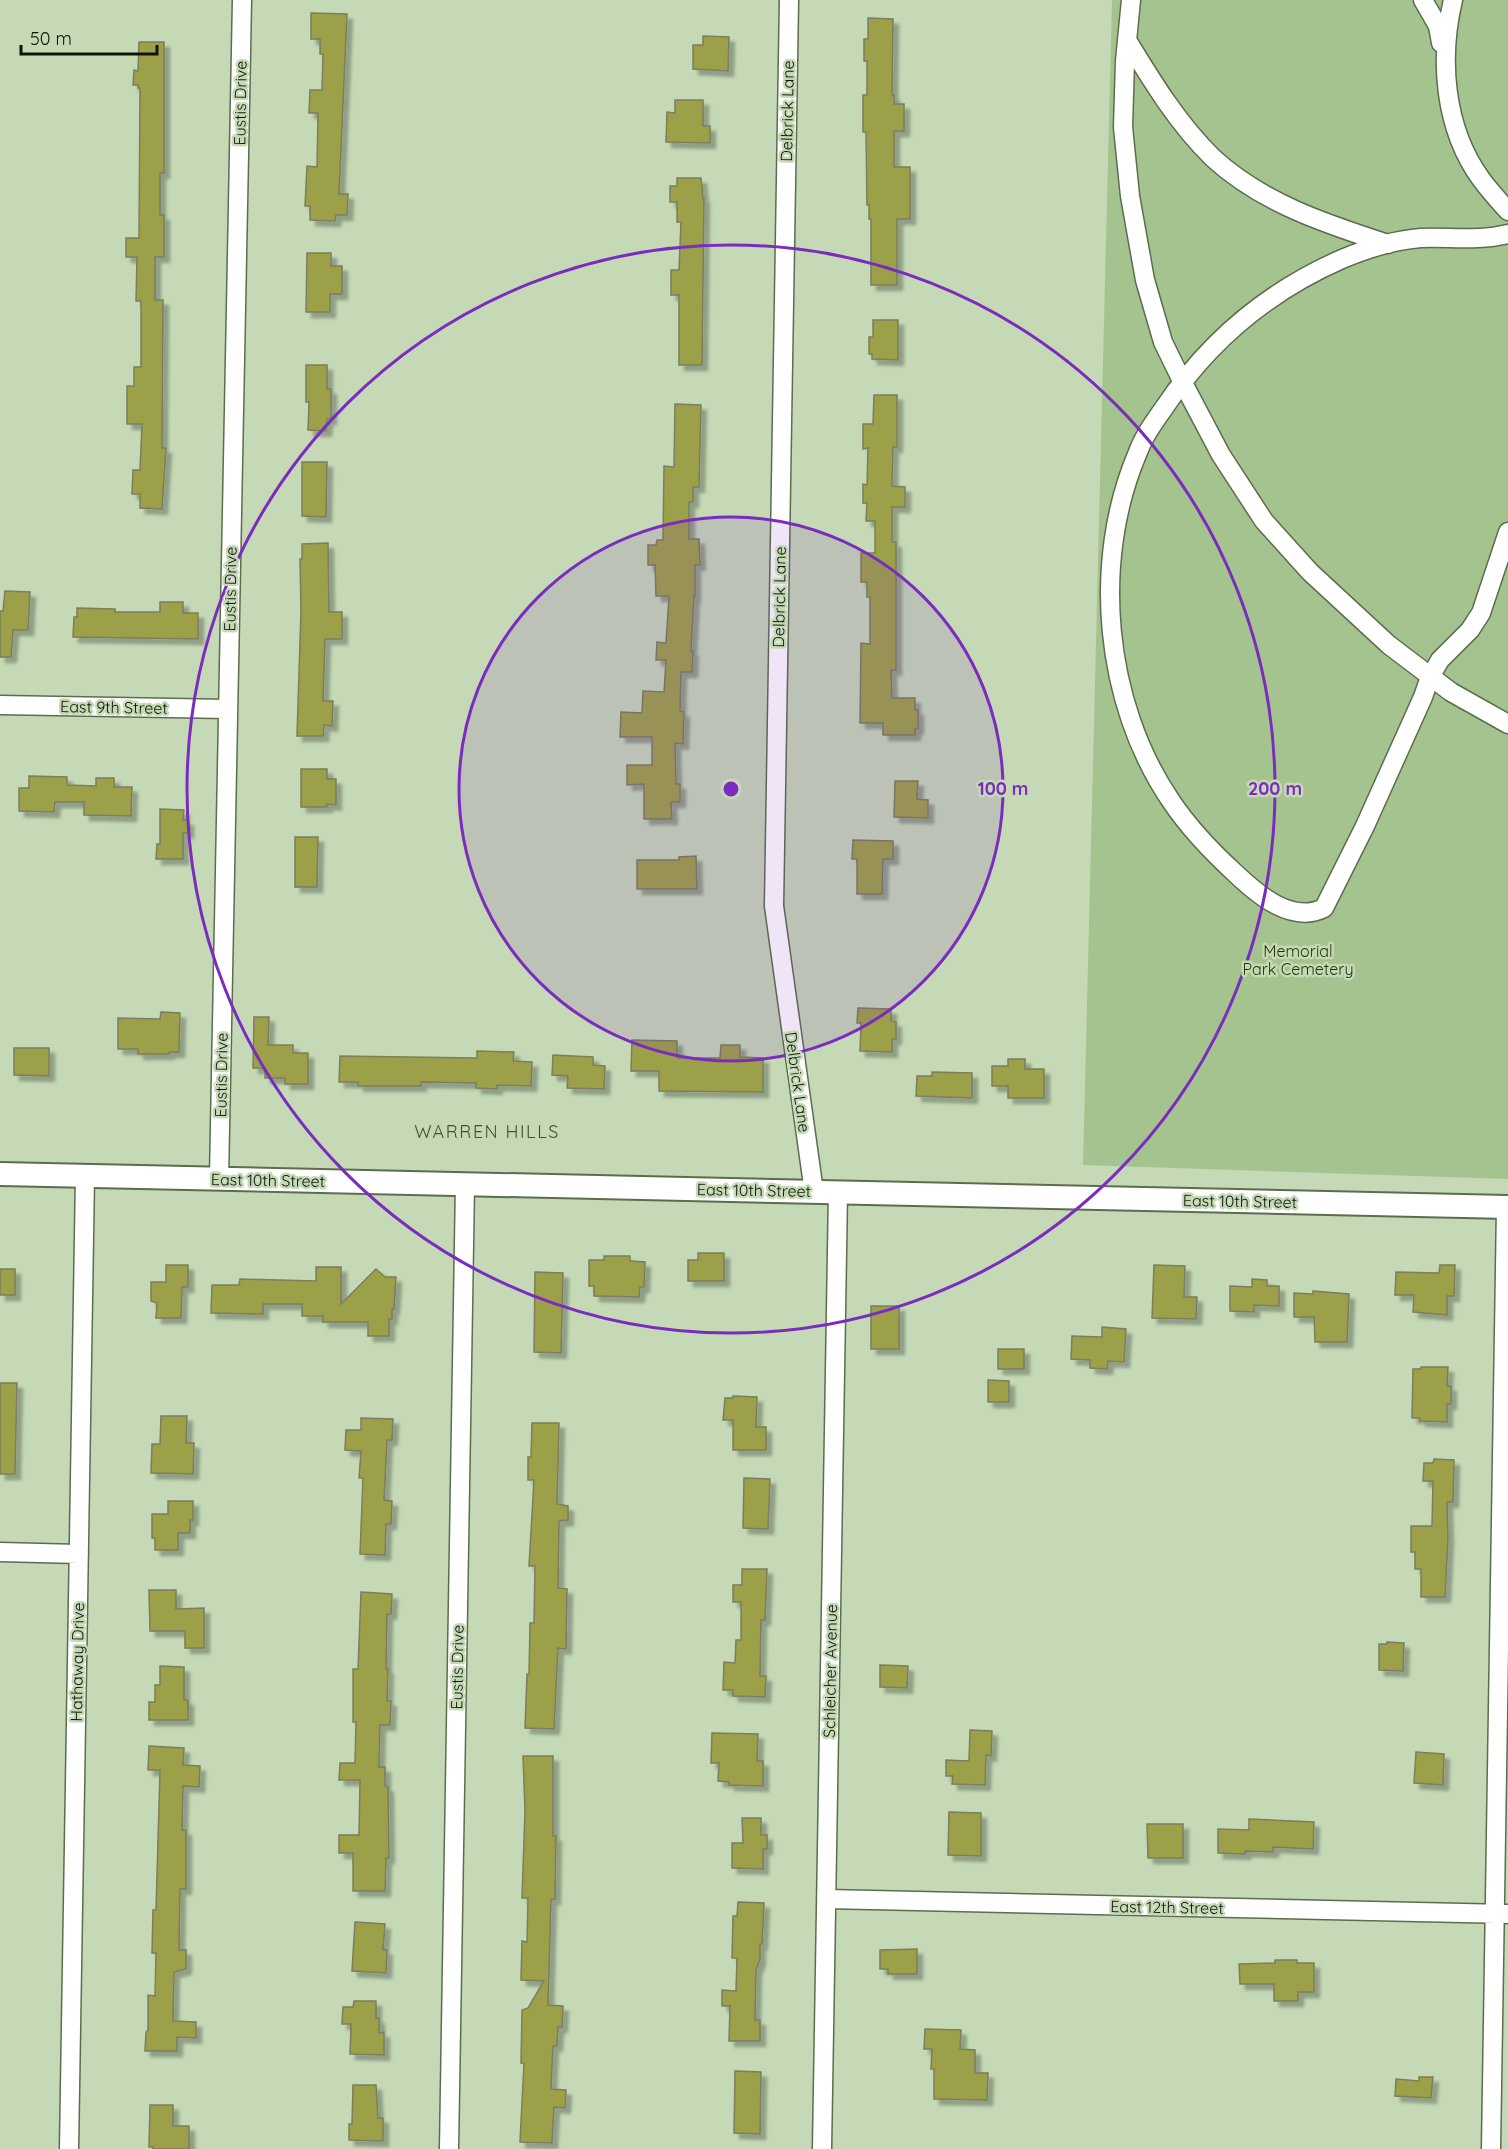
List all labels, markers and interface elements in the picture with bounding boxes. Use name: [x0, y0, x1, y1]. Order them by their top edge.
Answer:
scale bar: [21, 18, 158, 56]
text: 50 m: [30, 27, 72, 50]
street label: Eustis Drive: [229, 60, 251, 146]
street label: Delbrick Lane: [776, 60, 798, 162]
street label: Eustis Drive: [219, 546, 241, 632]
street label: Delbrick Lane: [768, 546, 790, 648]
street label: East 9th Street: [60, 696, 168, 718]
text: 100 m: [978, 777, 1028, 800]
text: 200 m: [1248, 777, 1302, 800]
centre of rings: [721, 779, 741, 799]
park label: Memorial Park Cemetery: [1243, 941, 1354, 979]
street label: Delbrick Lane: [781, 1030, 815, 1134]
street label: Eustis Drive: [210, 1032, 232, 1118]
district label: WARREN HILLS: [414, 1120, 560, 1143]
street label: East 10th Street: [211, 1169, 325, 1191]
street label: East 10th Street: [697, 1179, 811, 1201]
street label: East 10th Street: [1183, 1190, 1297, 1212]
street label: Hathaway Drive: [66, 1602, 88, 1722]
street label: Schleicher Avenue: [819, 1604, 841, 1738]
street label: Eustis Drive: [446, 1624, 468, 1710]
street label: East 12th Street: [1110, 1896, 1224, 1918]

